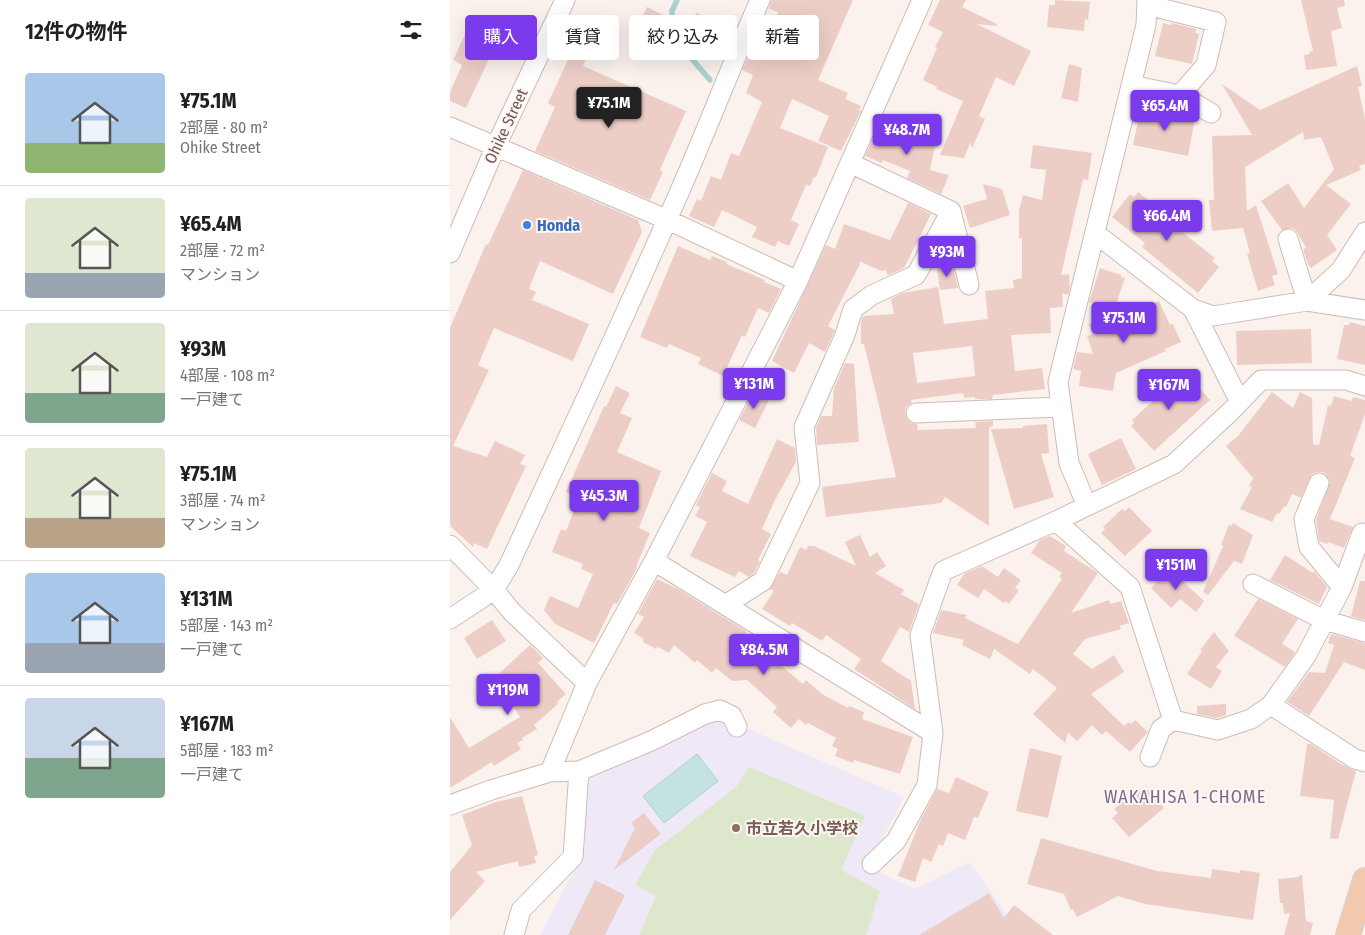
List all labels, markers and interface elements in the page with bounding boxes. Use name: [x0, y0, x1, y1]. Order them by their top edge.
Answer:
chip: 購入: [465, 15, 537, 60]
chip: 賃貸: [547, 15, 619, 60]
chip: 絞り込み: [629, 15, 737, 60]
chip: 新着: [747, 15, 819, 60]
icon: filters: [397, 16, 425, 44]
text: 12件の物件: [25, 19, 128, 45]
street label: Ohike Street: [480, 85, 532, 167]
pin: ¥75.1M: [568, 86, 650, 129]
text: ¥75.1M: [180, 88, 237, 114]
pin: ¥65.4M: [1124, 90, 1206, 132]
icon: home: [65, 93, 125, 153]
text: ¥75.1M: [587, 93, 631, 112]
text: ¥65.4M: [1142, 96, 1189, 115]
pin: ¥48.7M: [866, 114, 948, 156]
text: 2部屋 · 80 m²: [180, 118, 268, 137]
text: ¥48.7M: [884, 120, 930, 139]
text: Ohike Street: [180, 138, 261, 157]
pin: ¥66.4M: [1126, 200, 1208, 242]
text: ¥66.4M: [1143, 206, 1191, 225]
text: ¥65.4M: [180, 211, 242, 237]
place label: Honda: [537, 216, 580, 235]
icon: home: [65, 218, 125, 278]
marker: Honda: [521, 219, 533, 231]
pin: ¥93M: [917, 236, 977, 278]
text: 2部屋 · 72 m²: [180, 241, 265, 260]
text: ¥93M: [929, 242, 965, 261]
text: マンション: [180, 265, 260, 284]
pin: ¥75.1M: [1083, 302, 1165, 344]
text: ¥75.1M: [1102, 308, 1146, 327]
text: ¥93M: [180, 336, 226, 362]
icon: home: [65, 343, 125, 403]
text: 4部屋 · 108 m²: [180, 366, 275, 385]
pin: ¥131M: [719, 368, 789, 410]
pin: ¥167M: [1134, 368, 1204, 411]
text: ¥131M: [734, 374, 774, 393]
text: ¥167M: [1149, 375, 1189, 394]
text: 一戸建て: [180, 390, 244, 409]
text: ¥75.1M: [180, 461, 237, 487]
icon: home: [65, 468, 125, 528]
pin: ¥45.3M: [563, 480, 645, 522]
text: ¥45.3M: [581, 486, 627, 505]
text: 3部屋 · 74 m²: [180, 491, 266, 510]
text: マンション: [180, 515, 260, 534]
pin: ¥151M: [1141, 548, 1211, 591]
text: ¥151M: [1156, 555, 1196, 574]
text: ¥131M: [180, 586, 233, 612]
icon: home: [65, 593, 125, 653]
text: 5部屋 · 143 m²: [180, 616, 273, 635]
pin: ¥84.5M: [723, 634, 805, 676]
text: 一戸建て: [180, 640, 244, 659]
text: ¥84.5M: [740, 640, 788, 659]
pin: ¥119M: [473, 674, 543, 716]
text: ¥119M: [488, 680, 528, 699]
text: ¥167M: [180, 711, 234, 737]
icon: home: [65, 718, 125, 778]
text: 5部屋 · 183 m²: [180, 741, 274, 760]
text: 一戸建て: [180, 765, 244, 784]
district label: WAKAHISA 1-CHOME: [1104, 786, 1266, 808]
place label: 市立若久小学校: [746, 819, 858, 838]
marker: 市立若久小学校: [730, 822, 742, 834]

